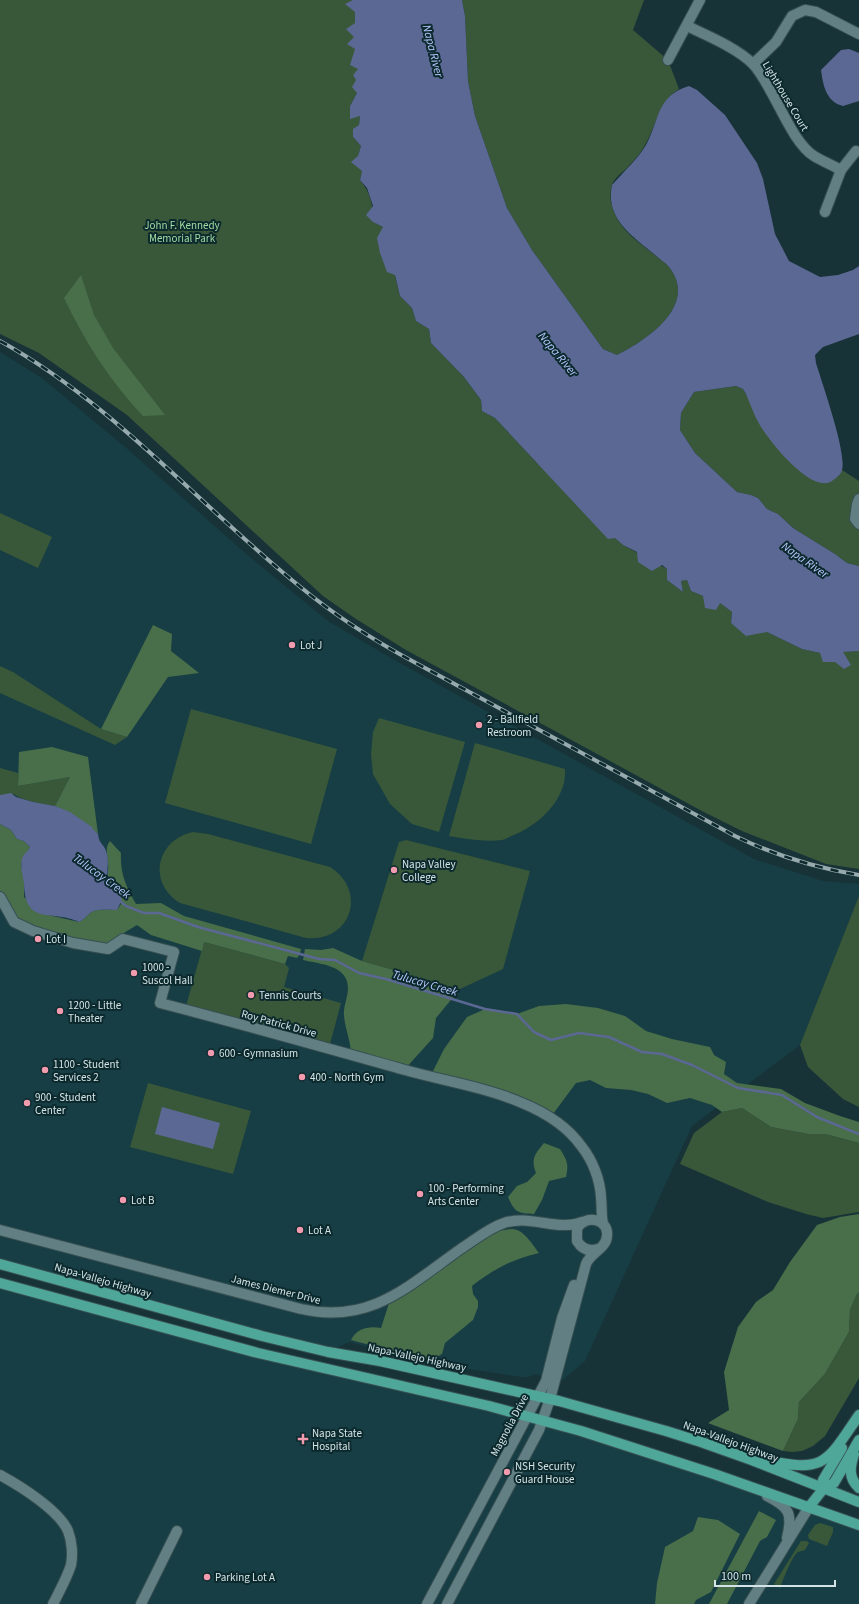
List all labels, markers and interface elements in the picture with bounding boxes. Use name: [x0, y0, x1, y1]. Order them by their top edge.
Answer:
water label: Napa River: [418, 23, 447, 80]
street label: Lighthouse Court: [759, 58, 813, 134]
park label: John F. Kennedy Memorial Park: [144, 218, 220, 246]
water label: Napa River: [534, 328, 582, 381]
water label: Napa River: [778, 538, 832, 583]
place label: Lot J: [300, 638, 322, 653]
marker: Lot J: [287, 640, 297, 650]
place label: 2 - Ballfield Restroom: [487, 712, 538, 740]
marker: 2 - Ballfield Restroom: [474, 720, 484, 730]
water label: Tulucay Creek: [69, 850, 134, 903]
place label: Napa Valley College: [402, 857, 456, 885]
marker: Napa Valley College: [389, 865, 399, 875]
place label: Lot I: [46, 932, 66, 947]
marker: Lot I: [33, 934, 43, 944]
place label: 1000 - Suscol Hall: [142, 960, 193, 988]
water label: Tulucay Creek: [390, 966, 460, 1001]
marker: 1000 - Suscol Hall: [129, 968, 139, 978]
place label: Tennis Courts: [259, 988, 322, 1003]
marker: Tennis Courts: [246, 990, 256, 1000]
place label: 1200 - Little Theater: [68, 998, 122, 1026]
marker: 1200 - Little Theater: [55, 1006, 65, 1016]
street label: Roy Patrick Drive: [240, 1006, 319, 1041]
place label: 600 - Gymnasium: [219, 1046, 298, 1061]
marker: 600 - Gymnasium: [206, 1048, 216, 1058]
place label: 1100 - Student Services 2: [53, 1057, 120, 1085]
marker: 1100 - Student Services 2: [40, 1065, 50, 1075]
place label: 400 - North Gym: [310, 1070, 384, 1085]
marker: 400 - North Gym: [297, 1072, 307, 1082]
place label: 900 - Student Center: [35, 1090, 96, 1118]
marker: 900 - Student Center: [22, 1098, 32, 1108]
place label: 100 - Performing Arts Center: [428, 1181, 504, 1209]
marker: 100 - Performing Arts Center: [415, 1189, 425, 1199]
place label: Lot B: [131, 1193, 155, 1208]
marker: Lot B: [118, 1195, 128, 1205]
place label: Lot A: [308, 1223, 331, 1238]
marker: Lot A: [295, 1225, 305, 1235]
street label: Napa-Vallejo Highway: [53, 1259, 153, 1301]
street label: James Diemer Drive: [230, 1271, 323, 1308]
street label: Napa-Vallejo Highway: [366, 1340, 467, 1375]
street label: Magnolia Drive: [487, 1391, 532, 1459]
street label: Napa-Vallejo Highway: [681, 1417, 780, 1466]
place label: Napa State Hospital: [312, 1426, 362, 1454]
marker: Napa State Hospital: [297, 1433, 309, 1445]
place label: NSH Security Guard House: [515, 1459, 575, 1487]
marker: NSH Security Guard House: [502, 1467, 512, 1477]
scale bar: [715, 1562, 835, 1588]
text: 100 m: [721, 1568, 751, 1585]
place label: Parking Lot A: [215, 1570, 275, 1585]
marker: Parking Lot A: [202, 1572, 212, 1582]

